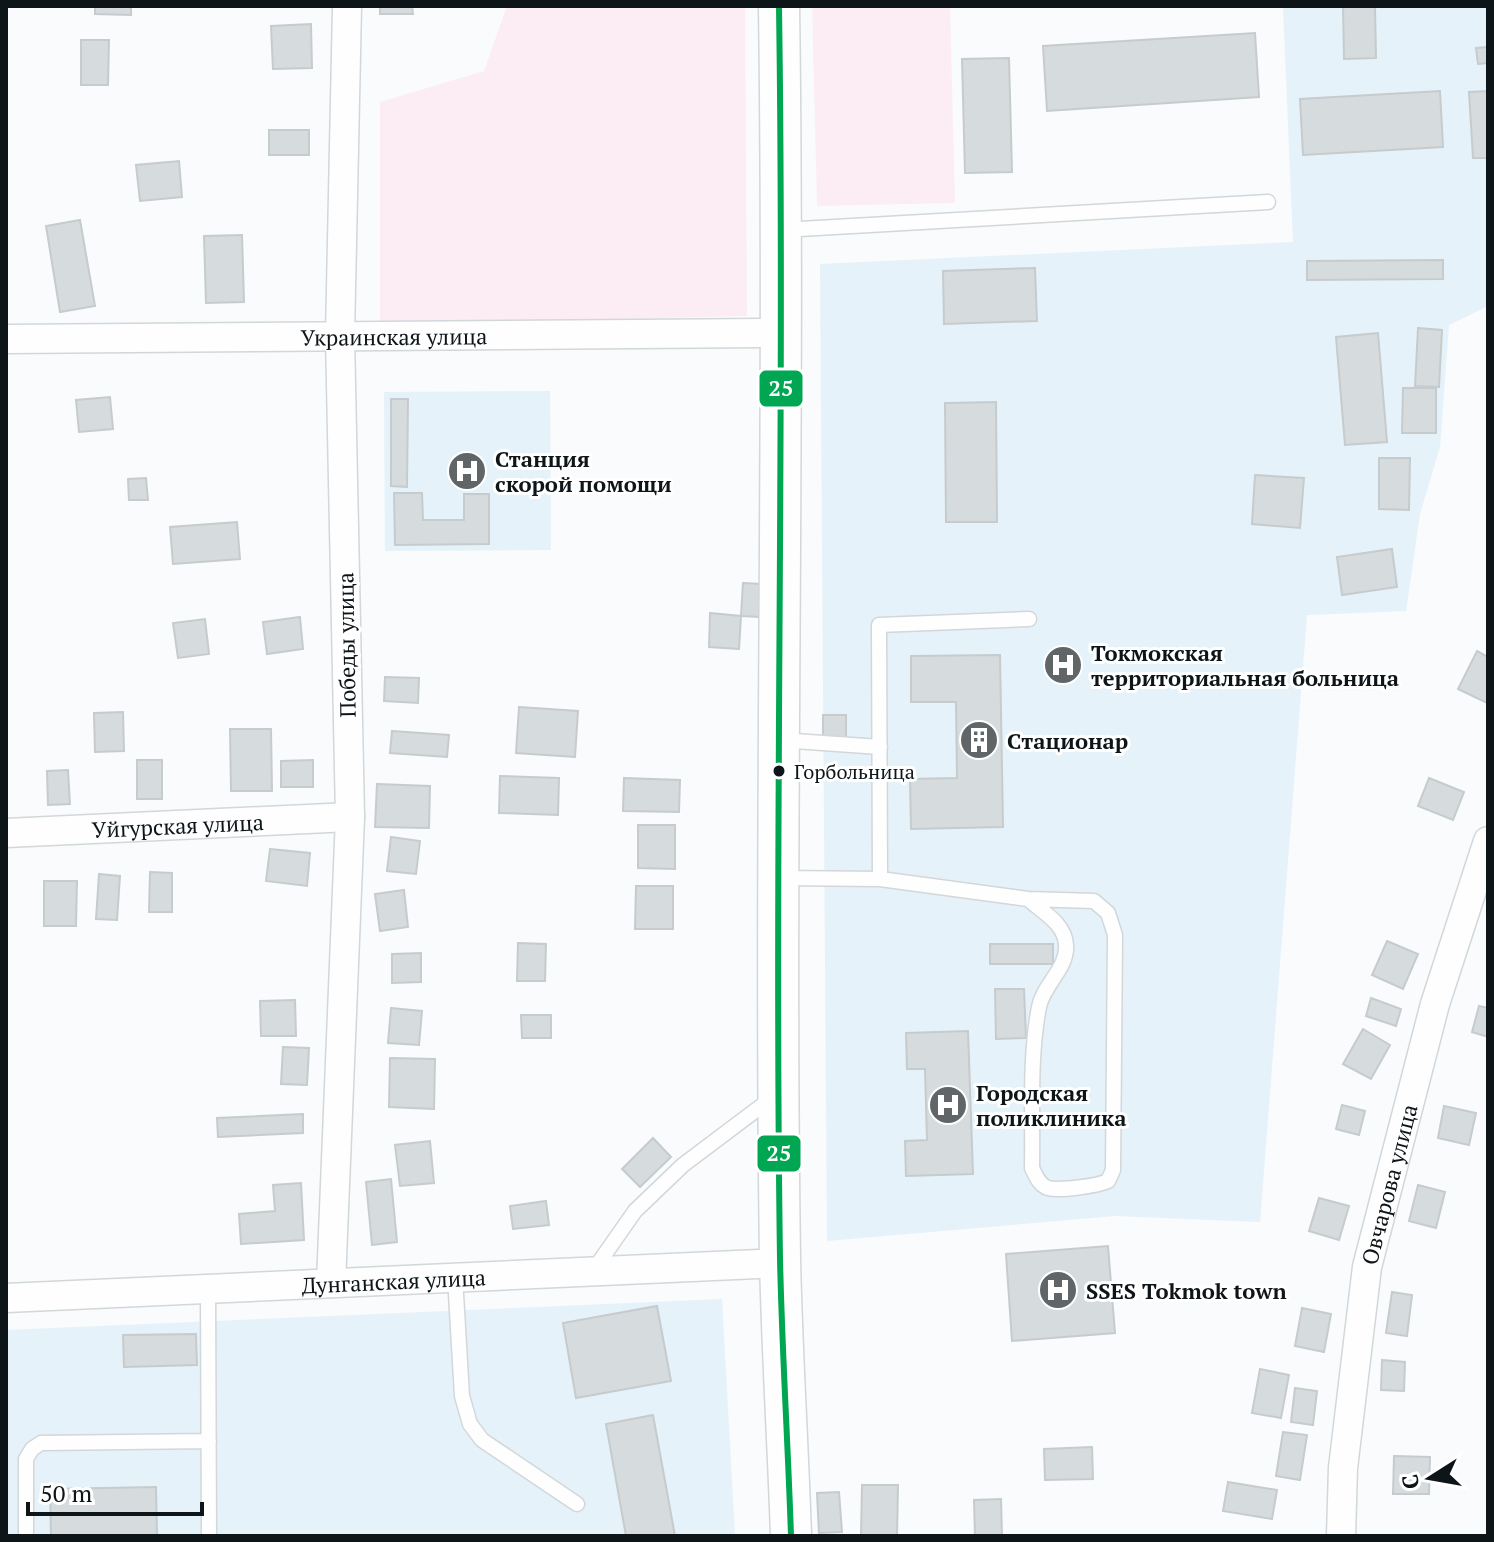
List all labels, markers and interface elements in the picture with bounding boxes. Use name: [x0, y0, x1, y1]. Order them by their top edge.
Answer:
street label: Украинская улица: [301, 321, 487, 351]
line badge: 25: [758, 369, 804, 408]
text: 25: [769, 373, 793, 402]
place label: Станция скорой помощи: [495, 444, 672, 498]
hospital icon: Станция скорой помощи: [446, 450, 488, 492]
street label: Победы улица: [330, 572, 362, 718]
place label: Токмокская территориальная больница: [1091, 638, 1399, 692]
hospital icon: Токмокская территориальная больница: [1042, 644, 1084, 686]
building icon: Cтационар: [958, 719, 1000, 761]
place label: Cтационар: [1007, 726, 1128, 755]
place label: Горбольница: [794, 758, 915, 785]
marker: Горбольница: [771, 763, 787, 779]
street label: Уйгурская улица: [91, 807, 264, 843]
place label: Городская поликлиника: [976, 1078, 1126, 1132]
hospital icon: Городская поликлиника: [927, 1084, 969, 1126]
street label: Овчарова улица: [1354, 1101, 1423, 1268]
line badge: 25: [756, 1134, 802, 1173]
text: 25: [767, 1138, 791, 1167]
street label: Дунганская улица: [301, 1262, 486, 1299]
hospital icon: SSES Tokmok town: [1037, 1269, 1079, 1311]
place label: SSES Tokmok town: [1086, 1276, 1287, 1305]
north arrow: [1390, 1438, 1470, 1518]
scale bar: [28, 1466, 202, 1516]
text: С: [1394, 1472, 1425, 1492]
text: 50 m: [40, 1477, 92, 1509]

